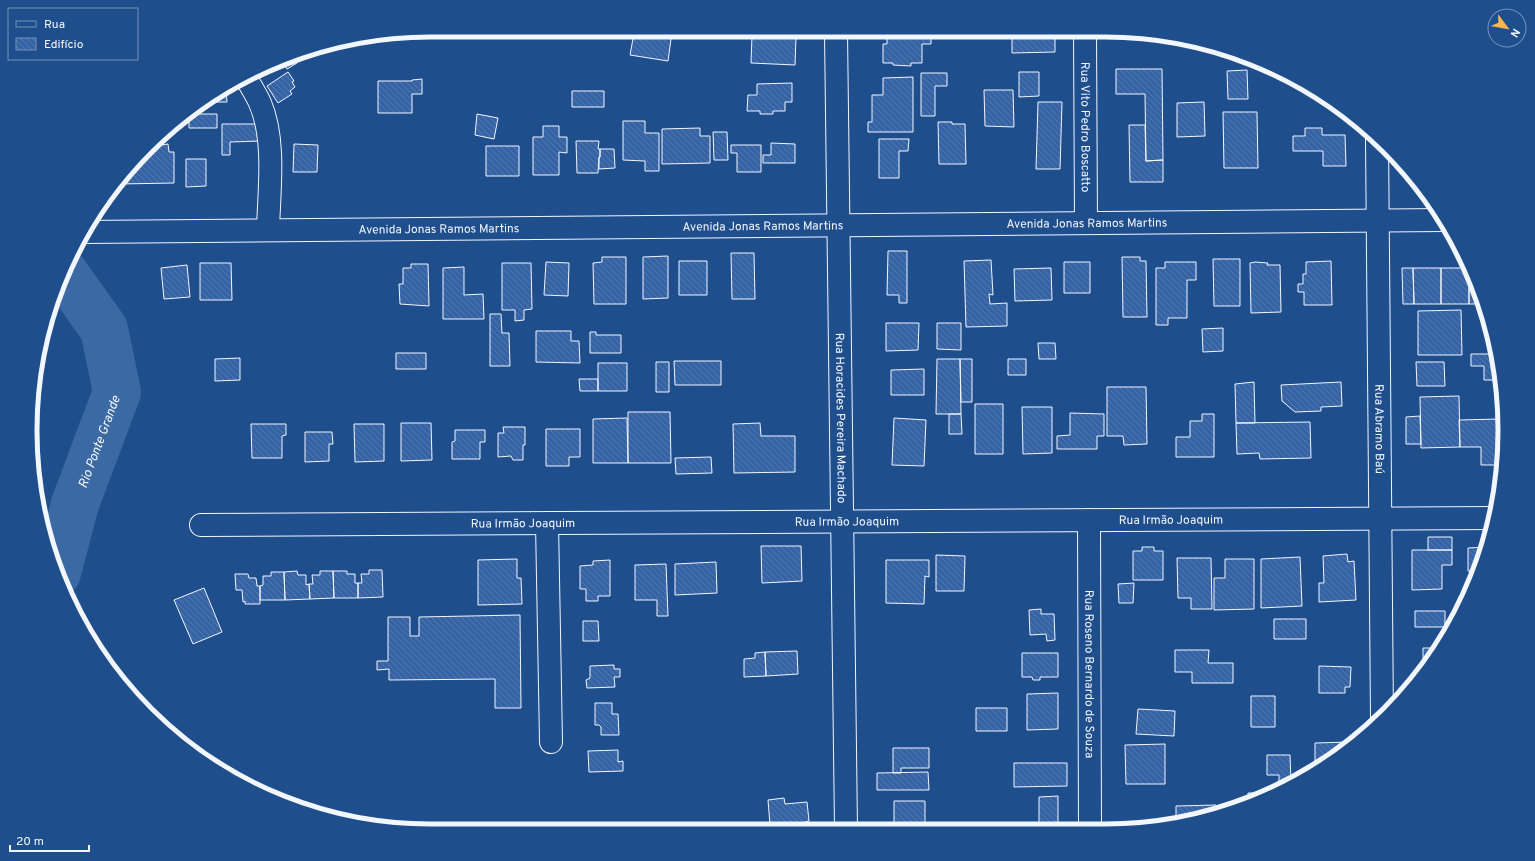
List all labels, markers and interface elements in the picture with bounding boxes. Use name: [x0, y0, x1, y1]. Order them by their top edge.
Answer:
legend: [8, 8, 138, 60]
north arrow: [1487, 8, 1527, 48]
text: Rua: [44, 17, 65, 33]
text: N: [1507, 26, 1523, 40]
text: Edifício: [44, 37, 84, 53]
street label: Rua Vito Pedro Boscatto: [1076, 62, 1093, 193]
street label: Avenida Jonas Ramos Martins: [1006, 215, 1167, 233]
street label: Avenida Jonas Ramos Martins: [682, 218, 844, 236]
street label: Avenida Jonas Ramos Martins: [358, 221, 520, 239]
street label: Rua Horacides Pereira Machado: [831, 333, 849, 504]
street label: Rua Abramo Baú: [1370, 384, 1387, 474]
water label: Rio Ponte Grande: [76, 394, 125, 491]
street label: Rua Irmão Joaquim: [1119, 512, 1223, 529]
street label: Rua Irmão Joaquim: [795, 514, 899, 531]
street label: Rua Irmão Joaquim: [471, 516, 575, 533]
street label: Rua Roseno Bernardo de Souza: [1080, 590, 1097, 758]
scale bar: [10, 827, 89, 853]
text: 20 m: [16, 834, 44, 850]

